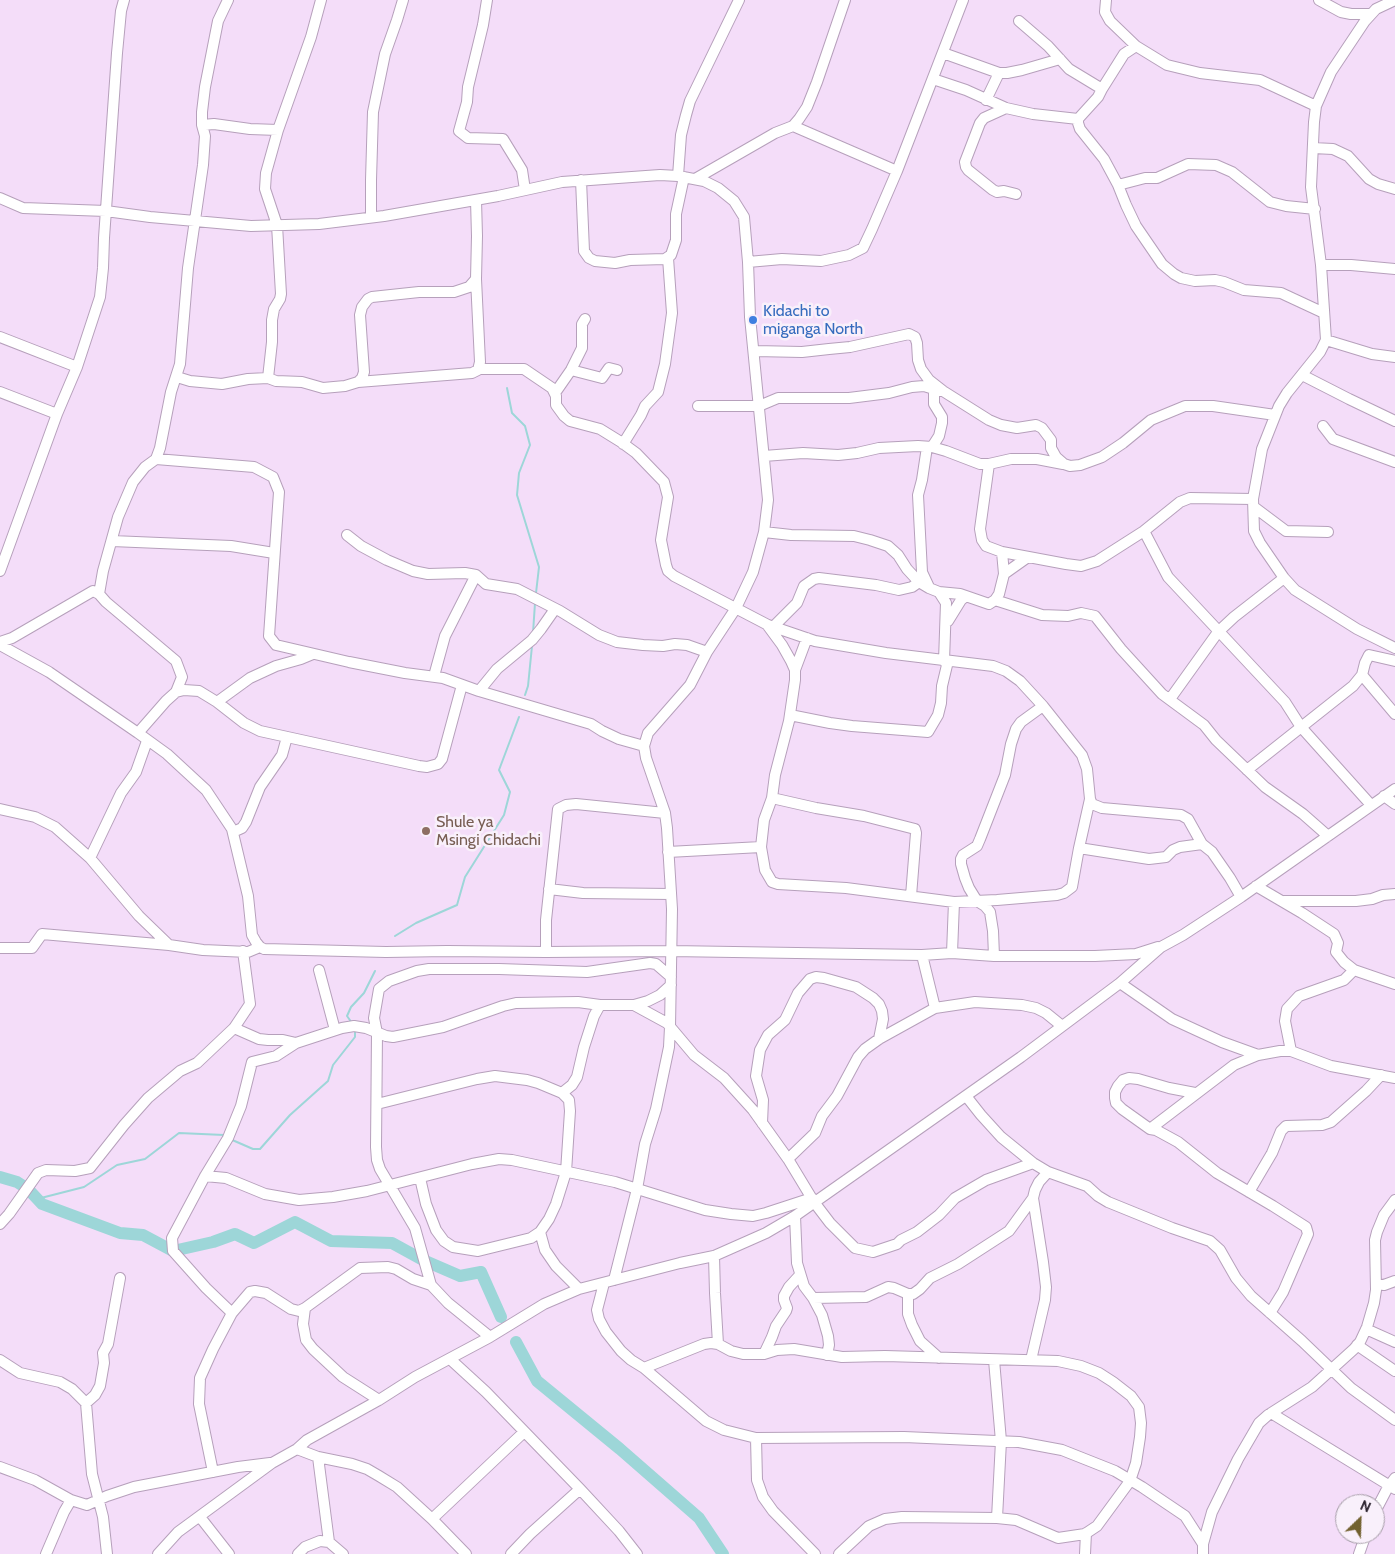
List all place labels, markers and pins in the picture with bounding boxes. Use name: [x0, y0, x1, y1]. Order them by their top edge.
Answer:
place label: Kidachi to miganga North: [763, 301, 863, 339]
marker: Kidachi to miganga North: [747, 314, 759, 326]
place label: Shule ya Msingi Chidachi: [436, 812, 541, 850]
marker: Shule ya Msingi Chidachi: [420, 825, 432, 837]

